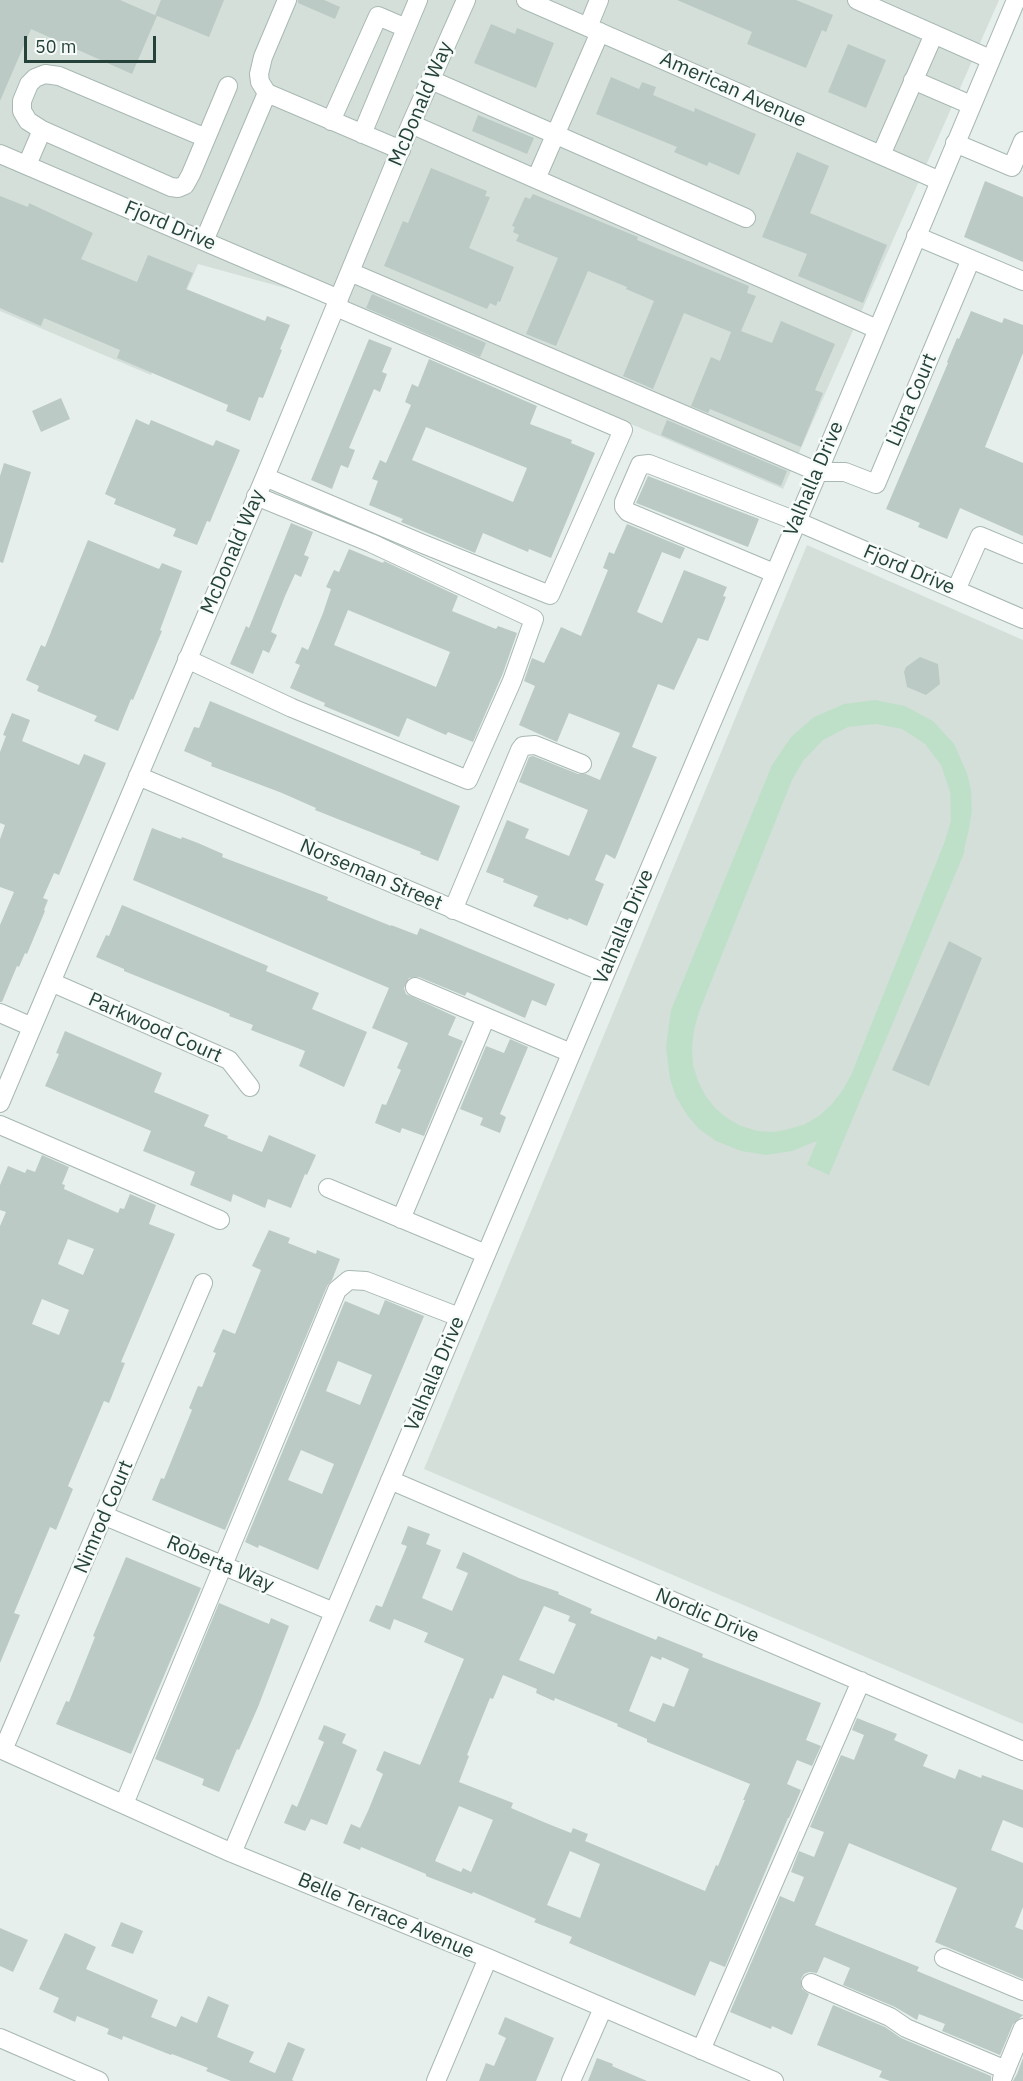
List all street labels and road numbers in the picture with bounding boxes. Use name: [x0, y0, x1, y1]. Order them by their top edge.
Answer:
street label: McDonald Way: [384, 38, 458, 170]
street label: American Avenue: [656, 47, 810, 133]
street label: Fjord Drive: [121, 196, 219, 256]
street label: Libra Court: [882, 350, 942, 450]
street label: Valhalla Drive: [779, 418, 849, 540]
street label: McDonald Way: [196, 486, 270, 618]
street label: Fjord Drive: [860, 540, 958, 600]
street label: Norseman Street: [296, 834, 446, 916]
street label: Valhalla Drive: [589, 866, 659, 988]
street label: Parkwood Court: [84, 988, 226, 1068]
street label: Valhalla Drive: [400, 1313, 470, 1435]
street label: Nimrod Court: [69, 1457, 139, 1577]
street label: Roberta Way: [163, 1531, 277, 1597]
street label: Nordic Drive: [652, 1583, 762, 1649]
street label: Belle Terrace Avenue: [294, 1868, 478, 1964]

